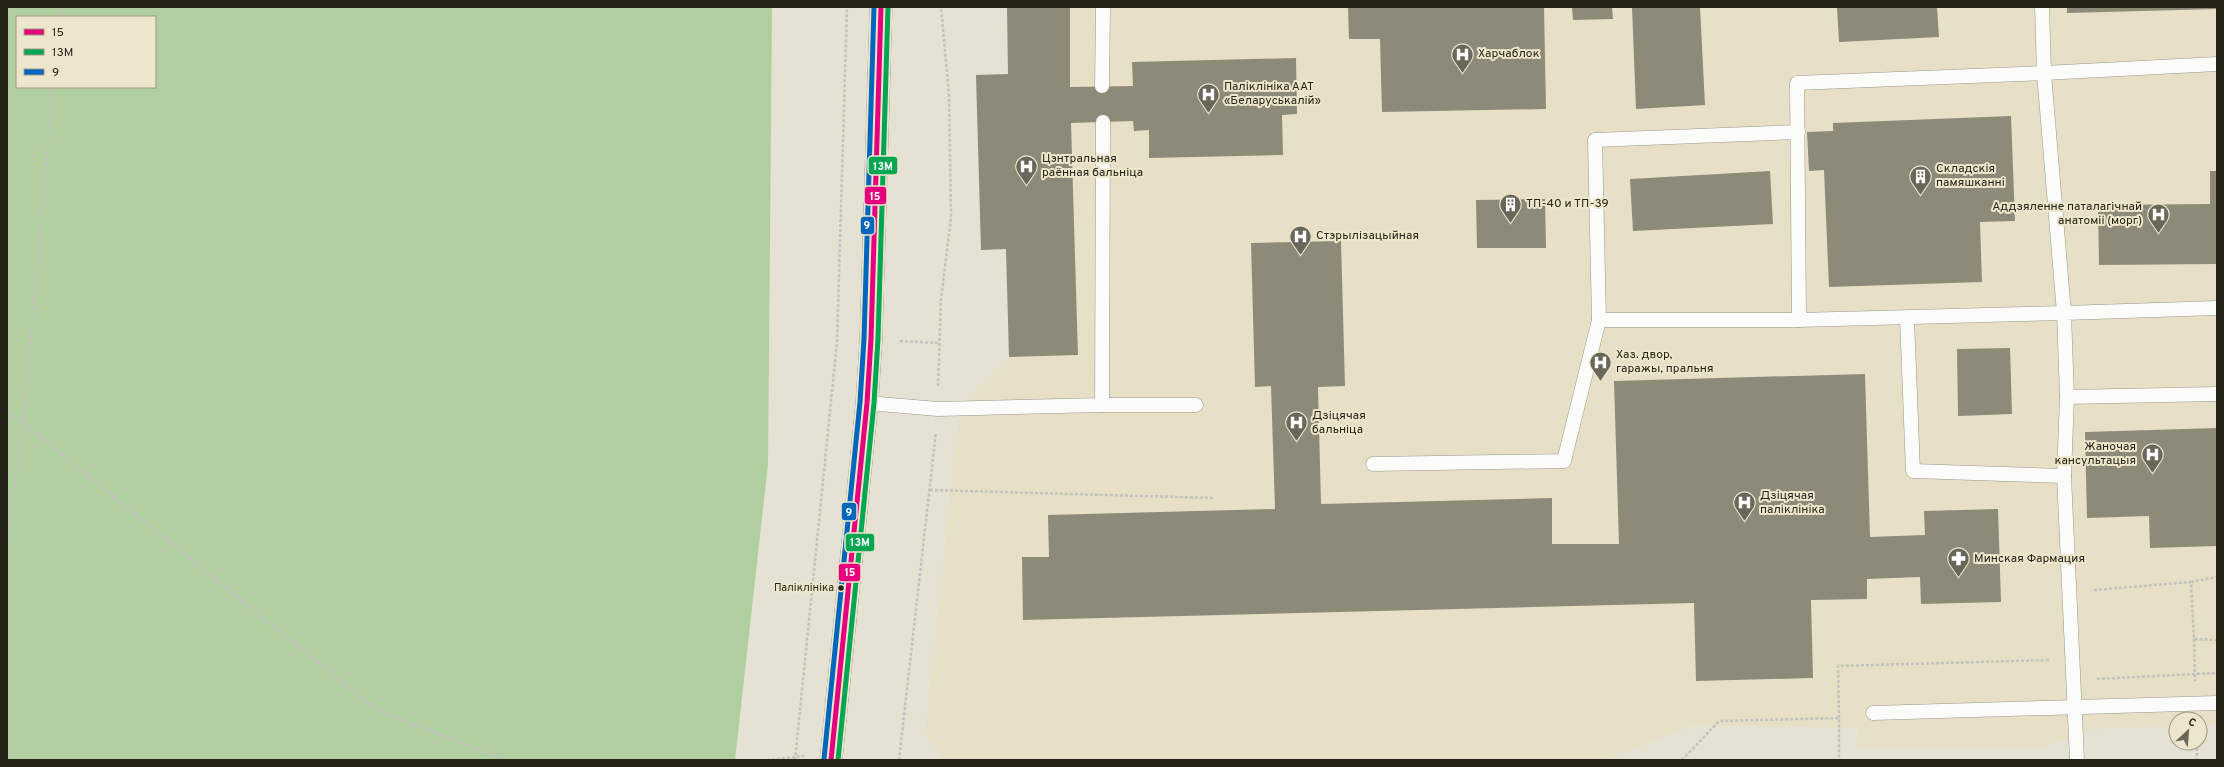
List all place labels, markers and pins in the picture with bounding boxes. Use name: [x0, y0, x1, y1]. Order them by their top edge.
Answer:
hospital icon: Харчаблок: [1450, 41, 1476, 74]
place label: Харчаблок: [1478, 46, 1540, 62]
place label: Паліклініка ААТ «Беларуськалій»: [1224, 79, 1321, 109]
hospital icon: Паліклініка ААТ «Беларуськалій»: [1196, 81, 1222, 114]
place label: Цэнтральная раённая бальніца: [1042, 151, 1143, 181]
hospital icon: Цэнтральная раённая бальніца: [1013, 153, 1039, 186]
place label: Складскія памяшканні: [1936, 161, 2005, 191]
building icon: Складскія памяшканні: [1907, 163, 1933, 196]
building icon: ТП-40 и ТП-39: [1498, 191, 1524, 224]
place label: ТП-40 и ТП-39: [1526, 196, 1609, 212]
place label: Аддзяленне паталагічнай анатоміі (морг): [1992, 199, 2142, 229]
hospital icon: Аддзяленне паталагічнай анатоміі (морг): [2145, 201, 2171, 234]
hospital icon: Стэрылізацыйная: [1288, 223, 1314, 256]
place label: Стэрылізацыйная: [1316, 228, 1419, 244]
place label: Хаз. двор, гаражы, пральня: [1616, 347, 1714, 377]
hospital icon: Хаз. двор, гаражы, пральня: [1588, 349, 1614, 382]
place label: Дзіцячая бальніца: [1312, 408, 1366, 438]
hospital icon: Дзіцячая бальніца: [1283, 410, 1309, 443]
place label: Жаночая кансультацыя: [2055, 439, 2136, 469]
hospital icon: Жаночая кансультацыя: [2139, 441, 2165, 474]
place label: Дзіцячая паліклініка: [1760, 488, 1825, 518]
hospital icon: Дзіцячая паліклініка: [1731, 490, 1757, 523]
pharmacy icon: Минская Фармация: [1946, 546, 1972, 579]
place label: Минская Фармация: [1974, 551, 2085, 567]
place label: Паліклініка: [774, 581, 834, 595]
marker: Паліклініка: [836, 583, 846, 593]

